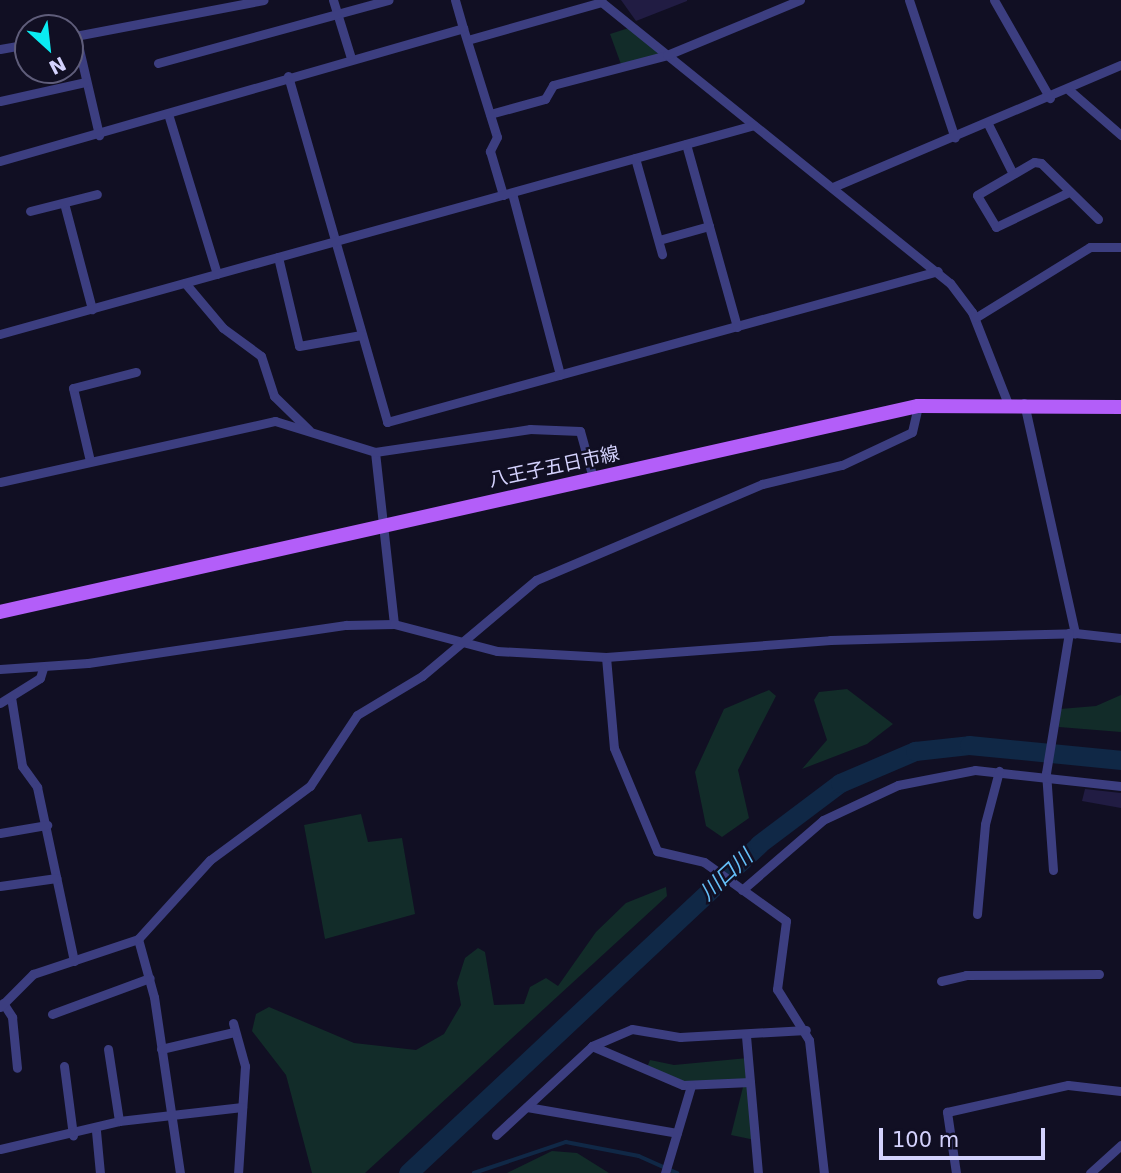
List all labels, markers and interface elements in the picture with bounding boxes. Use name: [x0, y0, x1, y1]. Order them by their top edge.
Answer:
north arrow: [14, 14, 84, 84]
text: N: [46, 53, 70, 79]
street label: 八王子五日市線: [487, 442, 621, 492]
water label: 川口川: [694, 844, 758, 906]
scale bar: [883, 1114, 1049, 1158]
text: 100 m: [892, 1128, 959, 1152]

